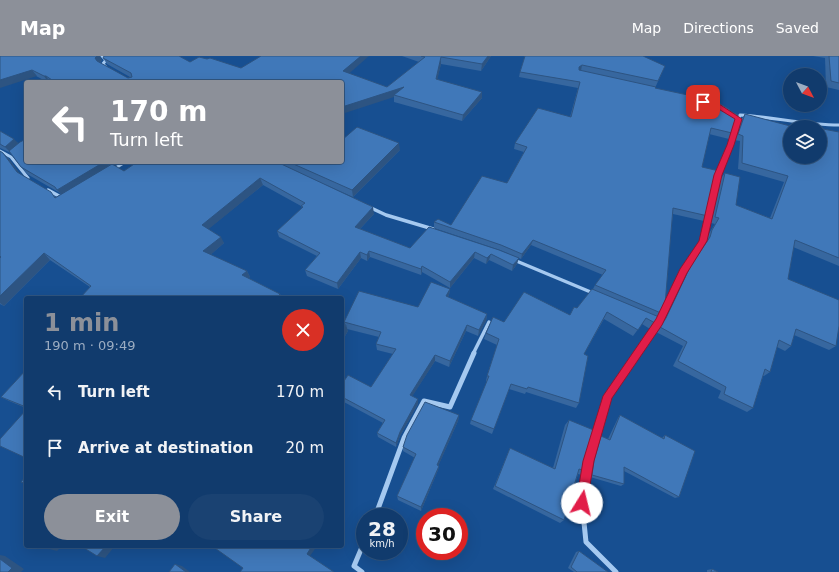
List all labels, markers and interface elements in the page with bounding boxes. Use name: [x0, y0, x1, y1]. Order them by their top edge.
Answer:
text: Map: [20, 17, 65, 39]
text: Map: [632, 20, 661, 36]
text: Directions: [683, 20, 754, 36]
text: Saved: [776, 20, 819, 36]
north arrow: [783, 68, 827, 112]
map controls: [783, 68, 827, 164]
pin: [686, 85, 720, 119]
icon: arrive: [692, 91, 714, 113]
text: 170 m: [110, 95, 207, 128]
icon: left: [44, 96, 96, 148]
button: layers: [783, 120, 827, 164]
text: Turn left: [110, 129, 183, 150]
text: 1 min: [44, 309, 119, 337]
button: close: [282, 309, 324, 351]
text: 190 m · 09:49: [44, 338, 135, 353]
icon: left: [44, 381, 66, 403]
text: Turn left: [78, 383, 150, 401]
text: 170 m: [276, 383, 324, 401]
icon: arrive: [44, 437, 66, 459]
text: Arrive at destination: [78, 439, 253, 457]
text: 20 m: [286, 439, 324, 457]
position arrow: [561, 482, 603, 524]
button: Exit: [44, 494, 180, 540]
button: Share: [188, 494, 324, 540]
speed limit sign: 30: [416, 508, 468, 560]
text: 28: [368, 517, 396, 541]
text: km/h: [369, 538, 395, 549]

